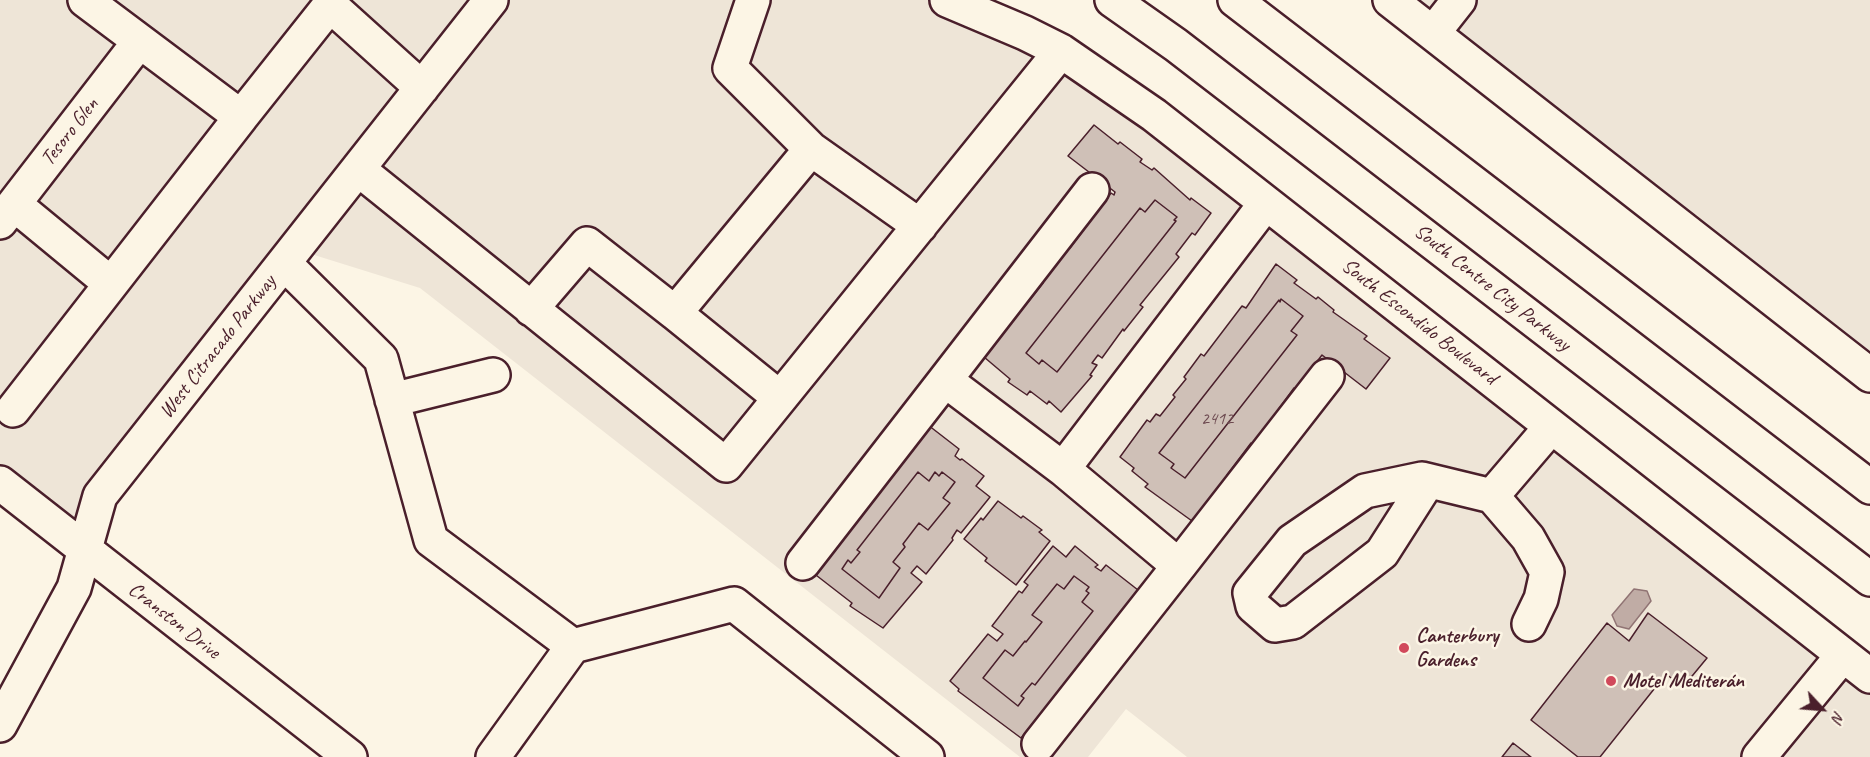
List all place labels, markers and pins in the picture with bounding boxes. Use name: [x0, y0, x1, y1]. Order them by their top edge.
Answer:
place label: Canterbury Gardens: [1416, 623, 1498, 673]
marker: Canterbury Gardens: [1397, 641, 1411, 655]
place label: Motel Mediterán: [1623, 668, 1744, 694]
marker: Motel Mediterán: [1604, 674, 1618, 688]

